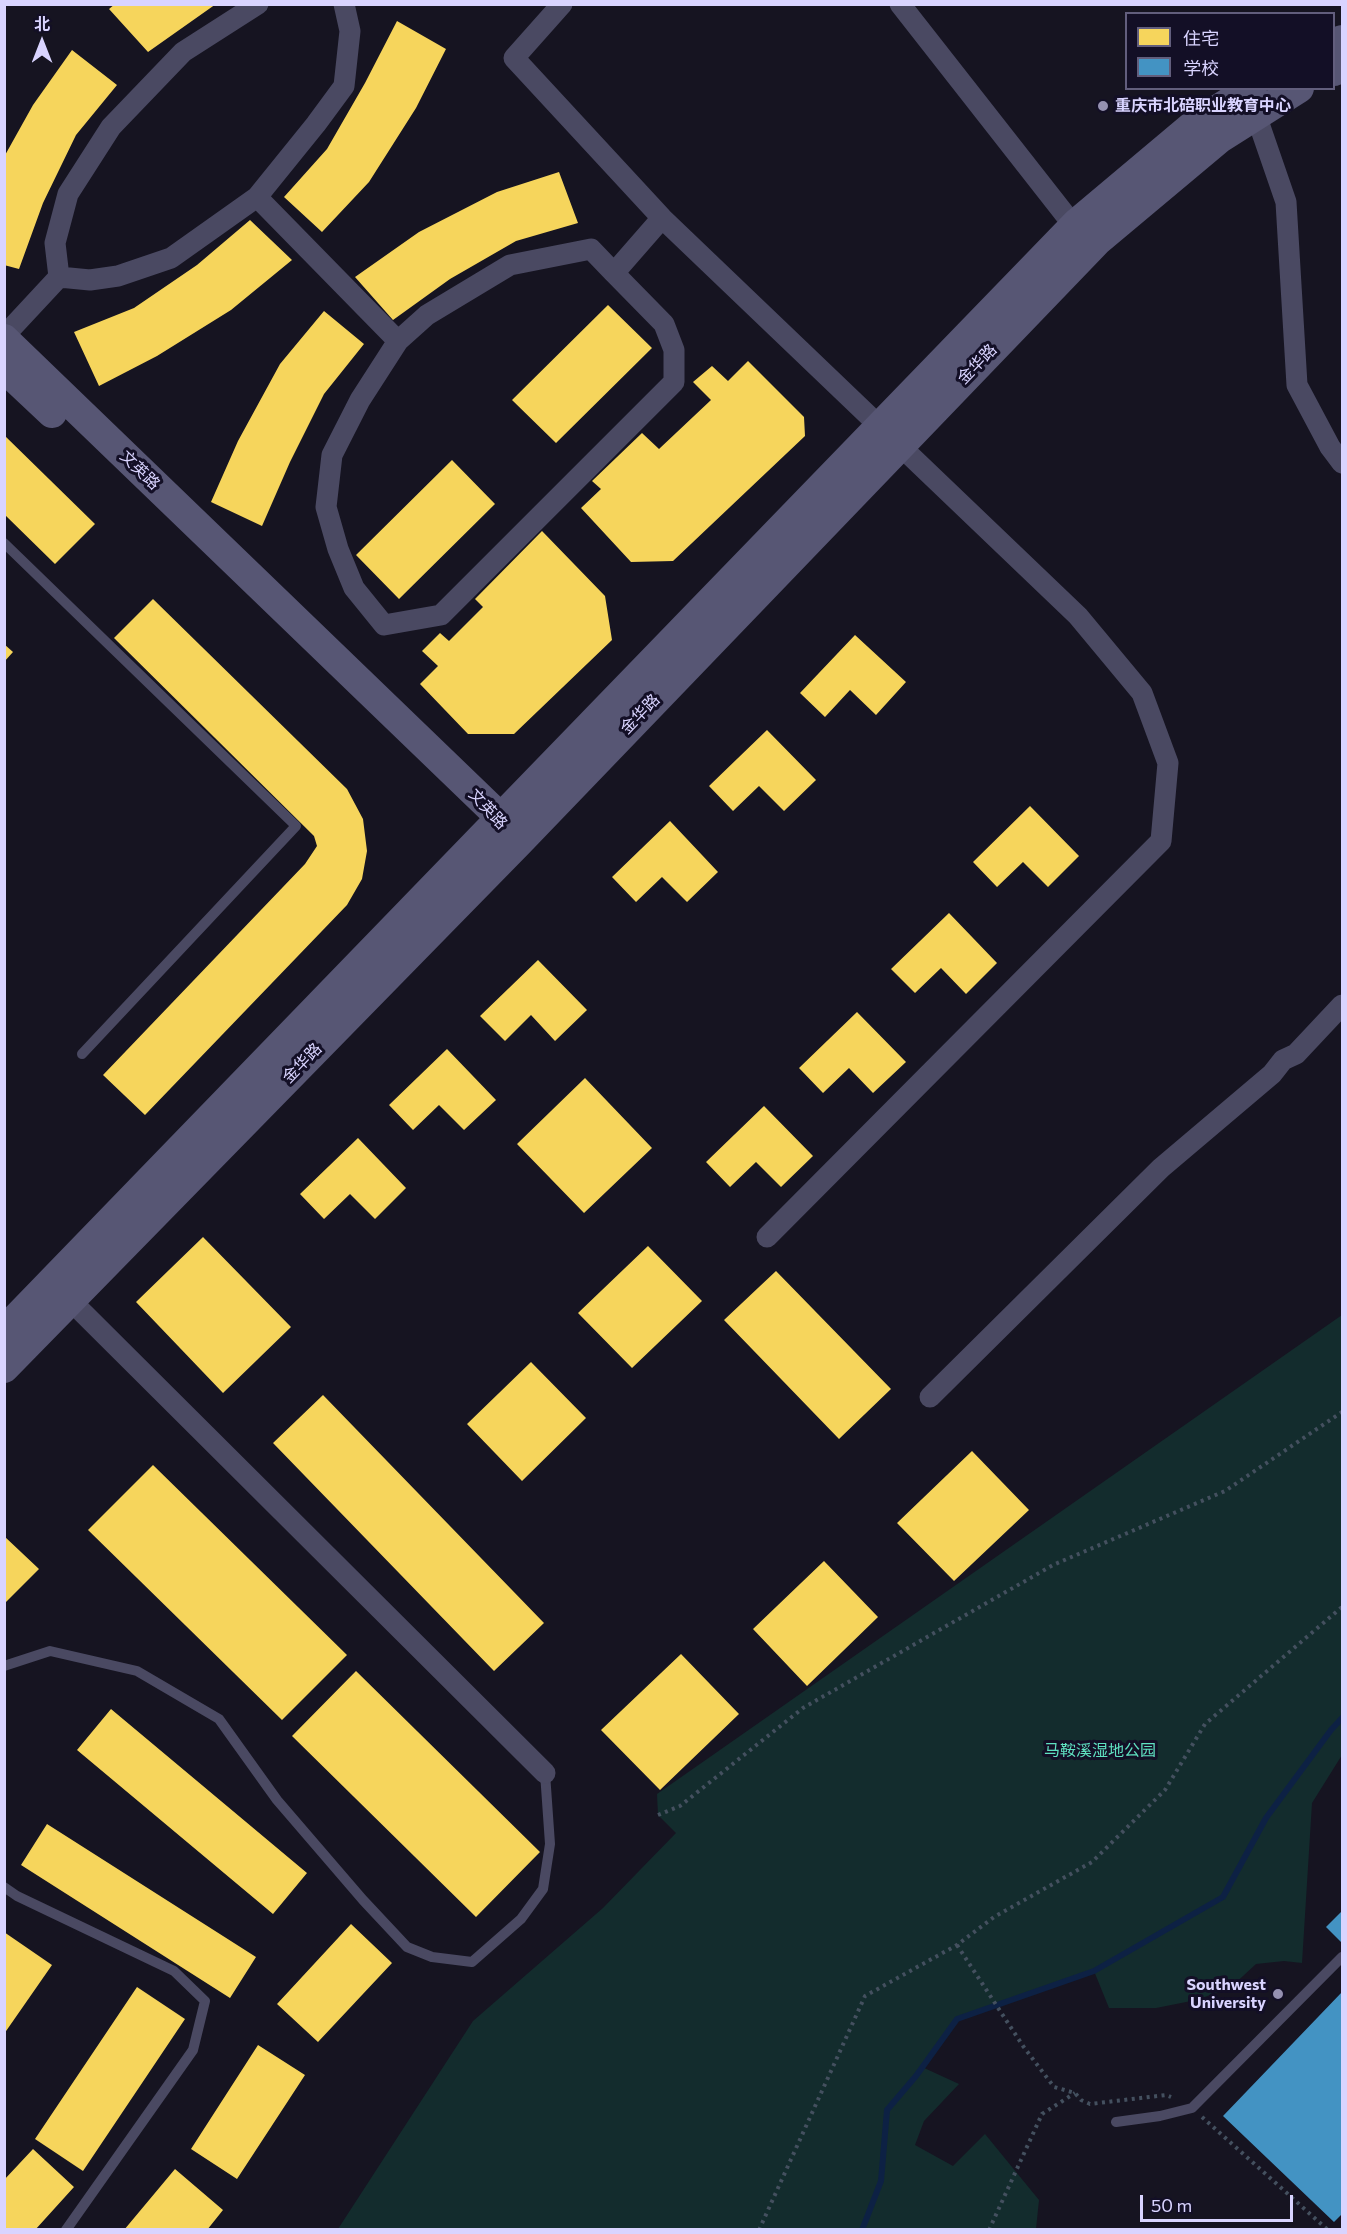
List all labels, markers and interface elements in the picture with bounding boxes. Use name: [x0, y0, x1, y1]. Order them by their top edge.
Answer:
north arrow: [12, 12, 72, 72]
legend: [1125, 12, 1335, 90]
text: 北: [34, 14, 50, 33]
text: 住宅: [1183, 27, 1219, 49]
text: 学校: [1183, 57, 1219, 79]
place label: 重庆市北碚职业教育中心: [1115, 96, 1291, 116]
marker: 重庆市北碚职业教育中心: [1096, 99, 1110, 113]
street label: 金华路: [953, 340, 1001, 388]
street label: 文英路: [116, 446, 164, 494]
street label: 金华路: [616, 690, 664, 738]
street label: 文英路: [465, 785, 511, 833]
street label: 金华路: [278, 1039, 326, 1087]
park label: 马鞍溪湿地公园: [1044, 1741, 1156, 1761]
place label: Southwest University: [1186, 1975, 1266, 2013]
marker: Southwest University: [1271, 1987, 1285, 2001]
scale bar: [1143, 2183, 1296, 2221]
text: 50 m: [1151, 2194, 1192, 2216]

